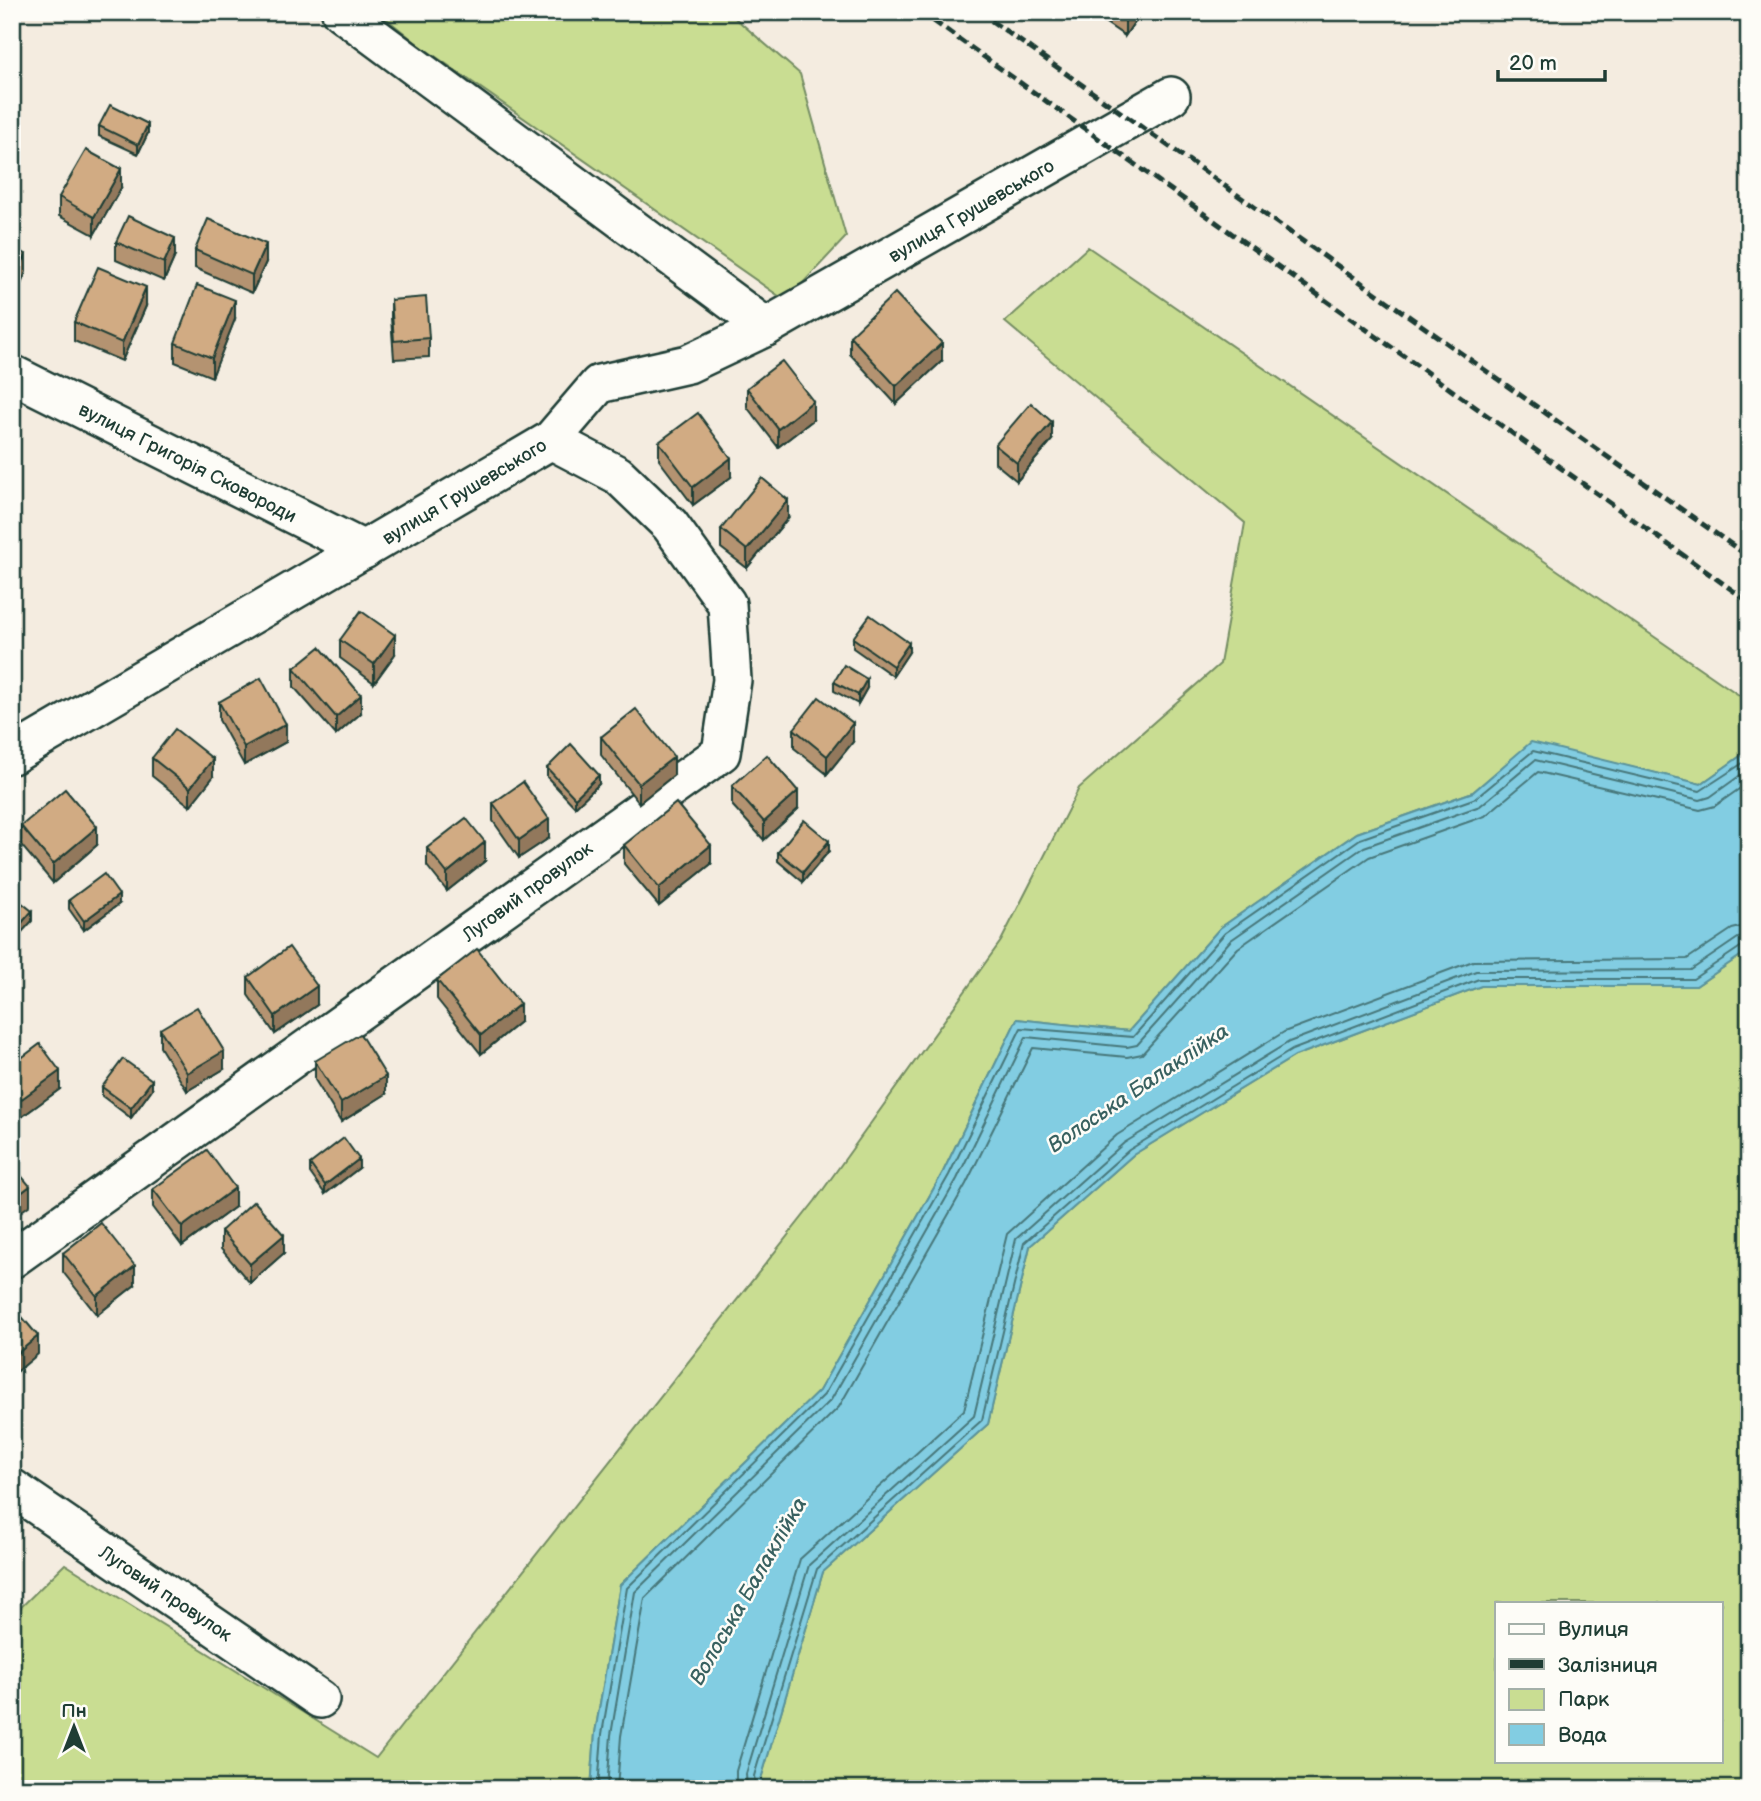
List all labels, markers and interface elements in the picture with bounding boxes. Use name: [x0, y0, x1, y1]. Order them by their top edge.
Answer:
scale bar: [1498, 38, 1605, 82]
text: 20 m: [1509, 51, 1557, 76]
street label: вулиця Грушевського: [885, 154, 1059, 268]
street label: вулиця Григорія Сковороди: [75, 398, 300, 528]
street label: вулиця Грушевського: [379, 434, 551, 550]
street label: Луговий провулок: [457, 837, 597, 948]
water label: Волоська Балаклійка: [1043, 1019, 1233, 1158]
water label: Волоська Балаклійка: [684, 1493, 812, 1690]
street label: Луговий провулок: [93, 1541, 236, 1647]
legend: [1495, 1602, 1722, 1762]
text: Вулиця: [1558, 1617, 1629, 1642]
text: Залізниця: [1558, 1653, 1658, 1678]
text: Парк: [1558, 1687, 1609, 1712]
north arrow: [38, 1692, 108, 1762]
text: Пн: [61, 1700, 87, 1723]
text: Вода: [1558, 1723, 1607, 1748]

